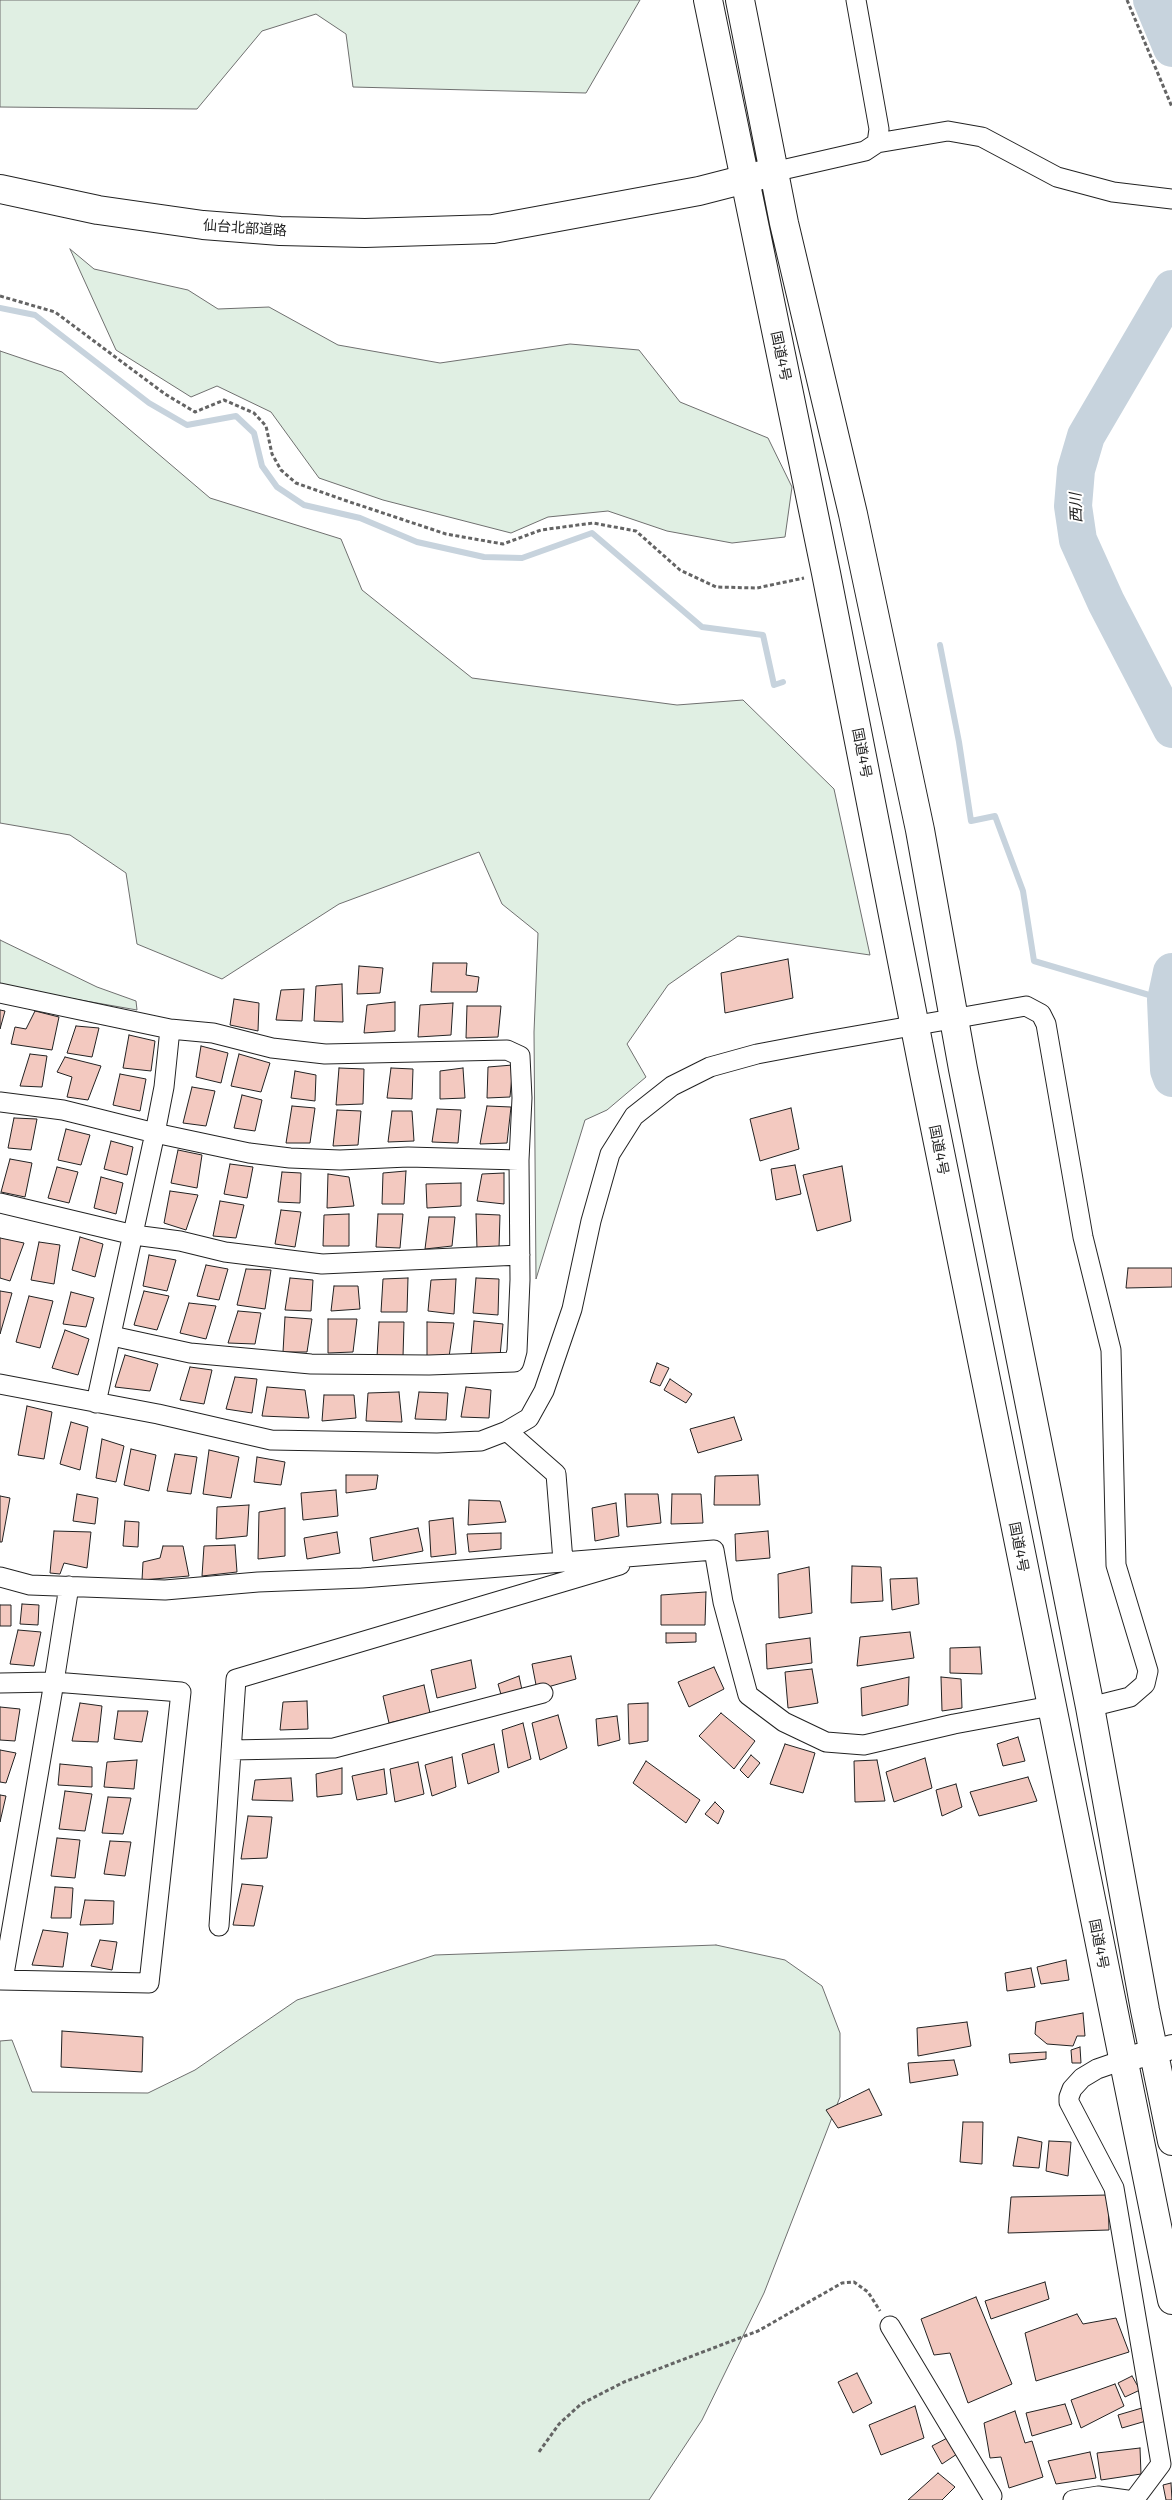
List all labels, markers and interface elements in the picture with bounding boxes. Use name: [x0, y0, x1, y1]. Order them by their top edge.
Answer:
street label: 仙台北部道路: [203, 217, 287, 239]
street label: 国道4号: [768, 330, 794, 382]
water label: 西川: [1066, 493, 1086, 523]
street label: 国道4号: [849, 727, 875, 779]
street label: 国道4号: [926, 1124, 952, 1176]
street label: 国道4号: [1006, 1521, 1032, 1573]
street label: 国道4号: [1086, 1918, 1112, 1970]

